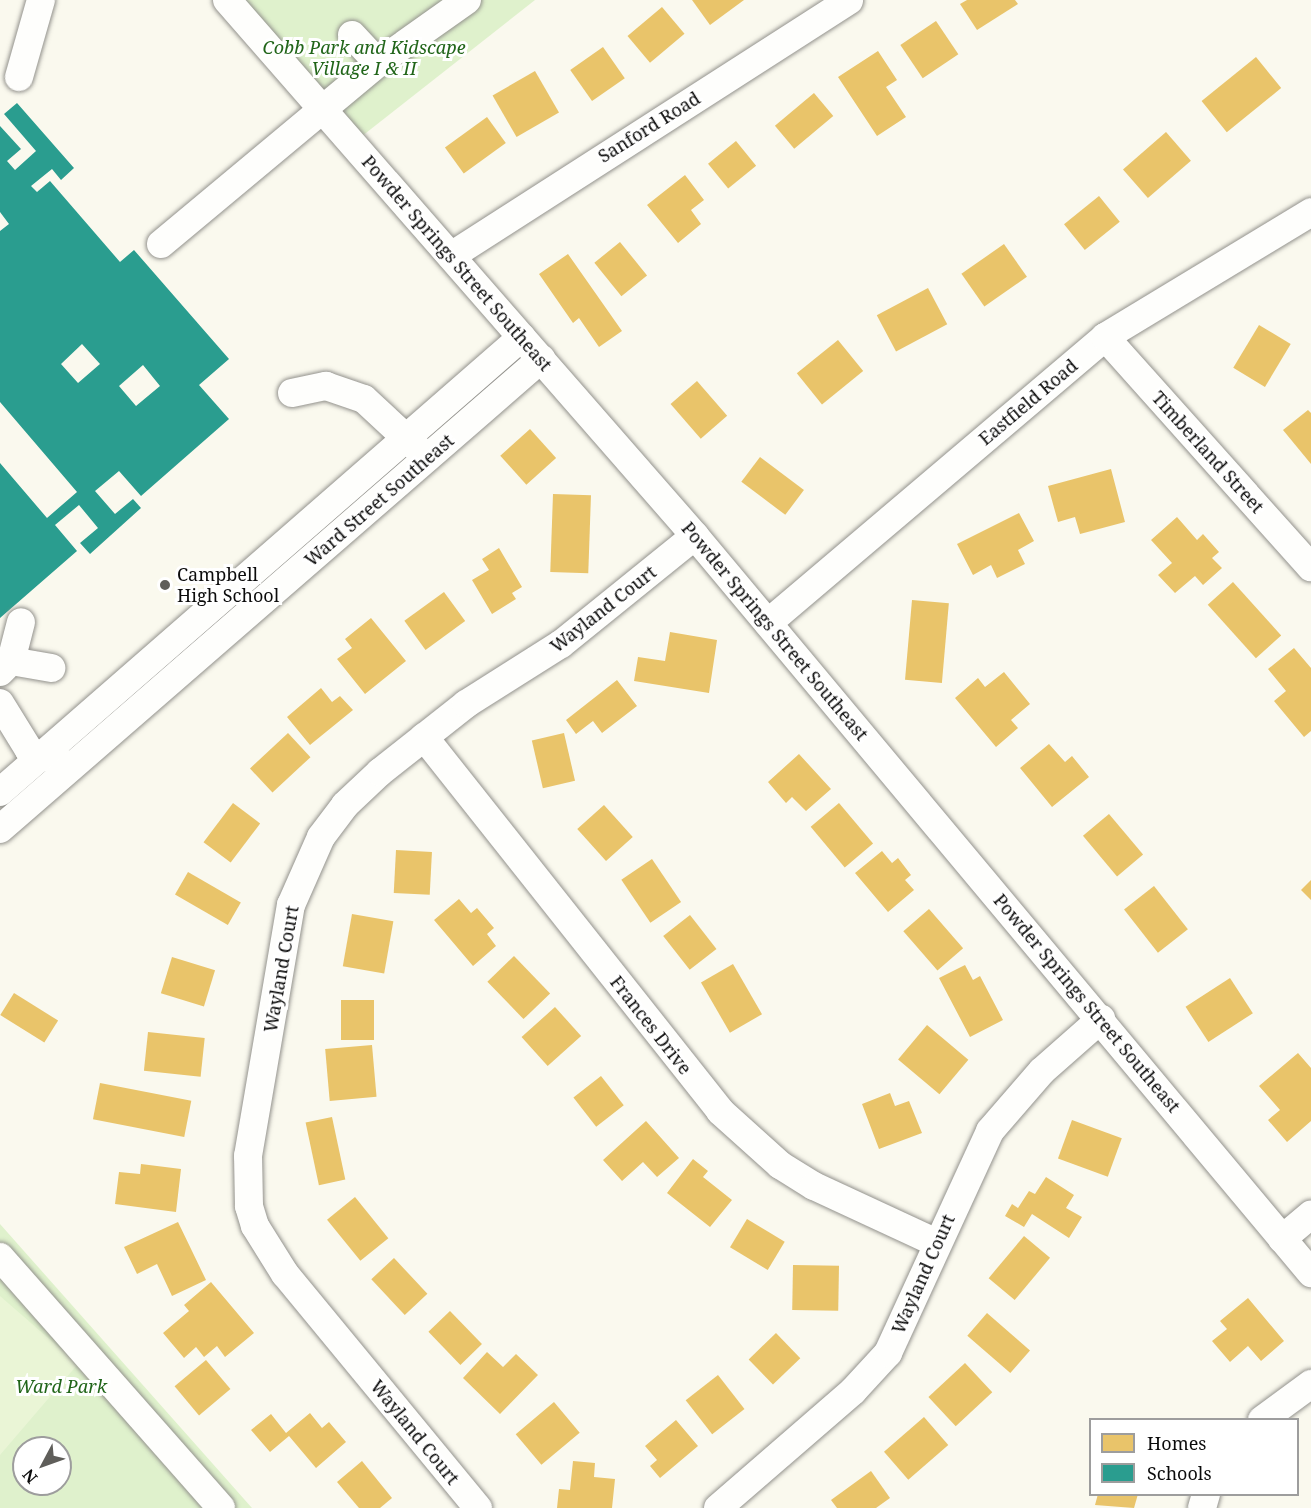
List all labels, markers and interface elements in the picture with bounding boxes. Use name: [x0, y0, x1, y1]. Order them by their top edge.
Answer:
park label: Cobb Park and Kidscape Village I & II: [262, 37, 466, 80]
street label: Sanford Road: [594, 87, 704, 167]
street label: Powder Springs Street Southeast: [358, 151, 556, 375]
street label: Eastfield Road: [974, 354, 1082, 450]
street label: Timberland Street: [1148, 387, 1268, 517]
street label: Ward Street Southeast: [300, 429, 458, 571]
street label: Powder Springs Street Southeast: [677, 517, 873, 745]
street label: Wayland Court: [546, 561, 660, 657]
place label: Campbell High School: [177, 564, 279, 606]
marker: Campbell High School: [158, 578, 172, 592]
street label: Powder Springs Street Southeast: [989, 889, 1185, 1117]
street label: Wayland Court: [259, 904, 303, 1034]
street label: Frances Drive: [606, 971, 696, 1079]
street label: Wayland Court: [887, 1211, 959, 1337]
park label: Ward Park: [15, 1375, 107, 1397]
street label: Wayland Court: [366, 1375, 464, 1489]
legend: [1089, 1418, 1299, 1496]
text: Homes: [1147, 1431, 1206, 1455]
north arrow: [12, 1436, 72, 1496]
text: Schools: [1147, 1461, 1212, 1485]
text: N: [17, 1465, 42, 1488]

